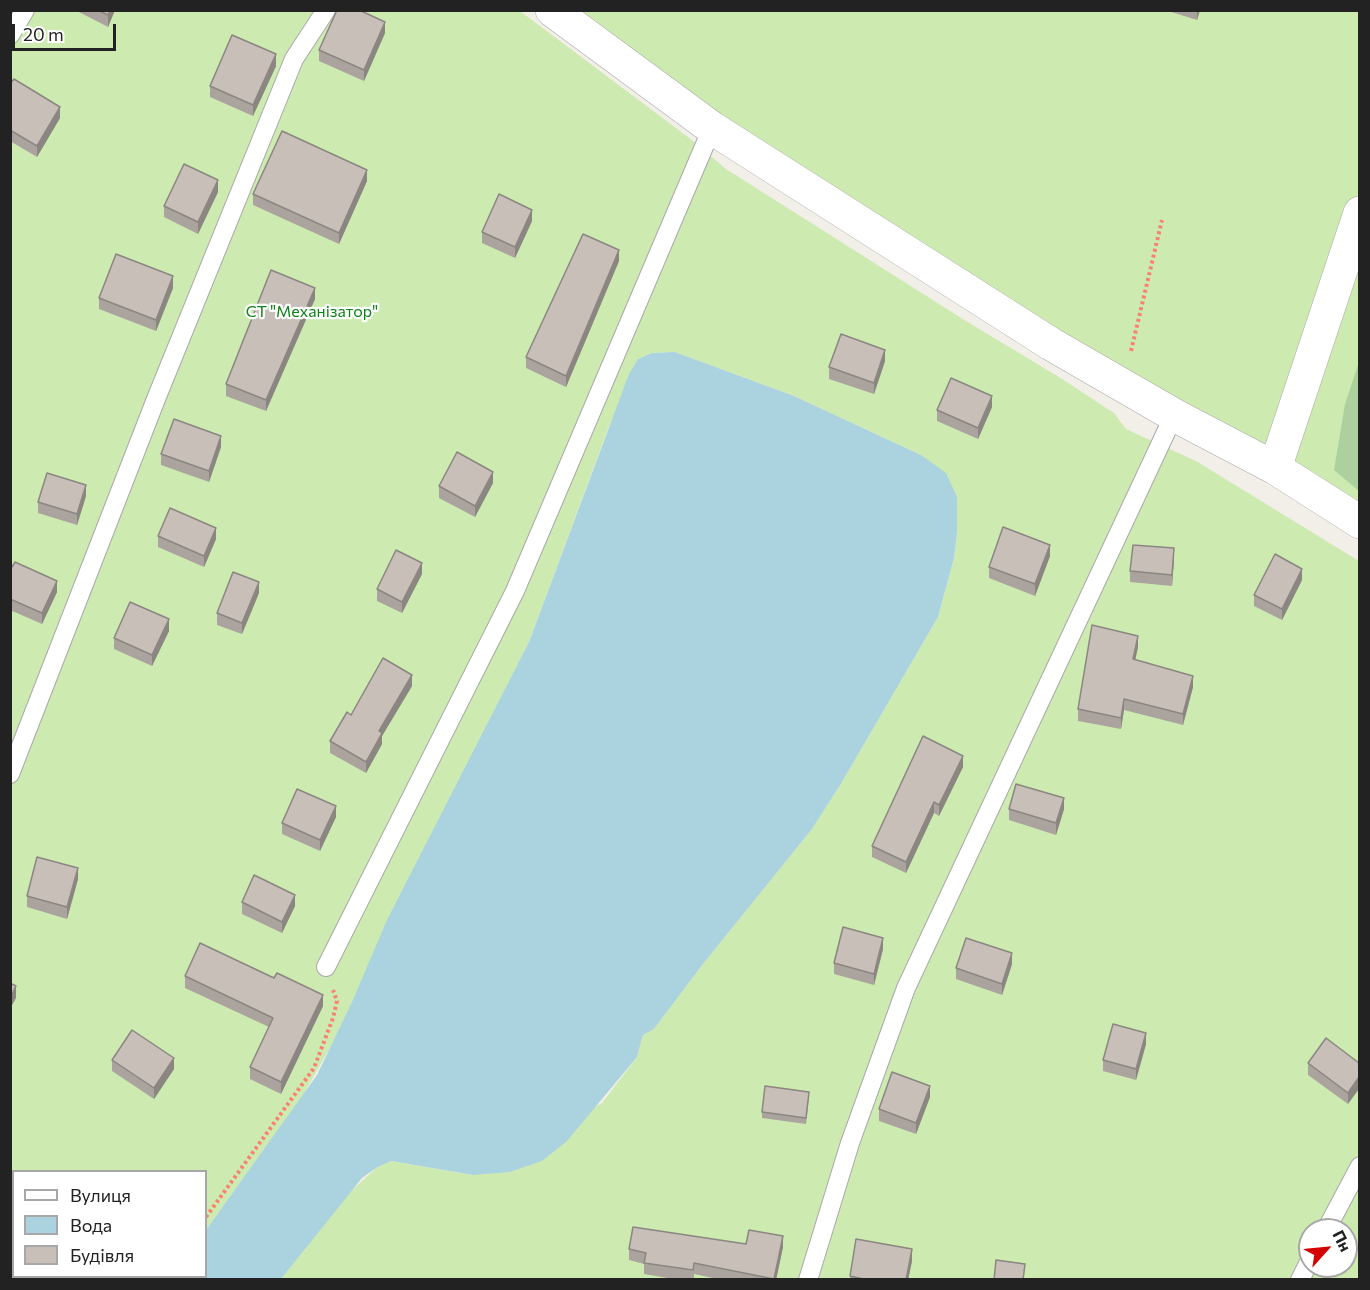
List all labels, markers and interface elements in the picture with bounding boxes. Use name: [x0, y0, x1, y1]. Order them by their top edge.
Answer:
scale bar: [15, 12, 118, 50]
text: 20 m: [23, 23, 64, 45]
park label: СТ "Механізатор": [246, 302, 378, 322]
legend: [12, 1170, 207, 1278]
text: Вулиця: [70, 1184, 131, 1206]
text: Вода: [70, 1214, 112, 1236]
north arrow: [1298, 1218, 1358, 1278]
text: Пн: [1329, 1227, 1356, 1254]
text: Будівля: [70, 1244, 134, 1266]

